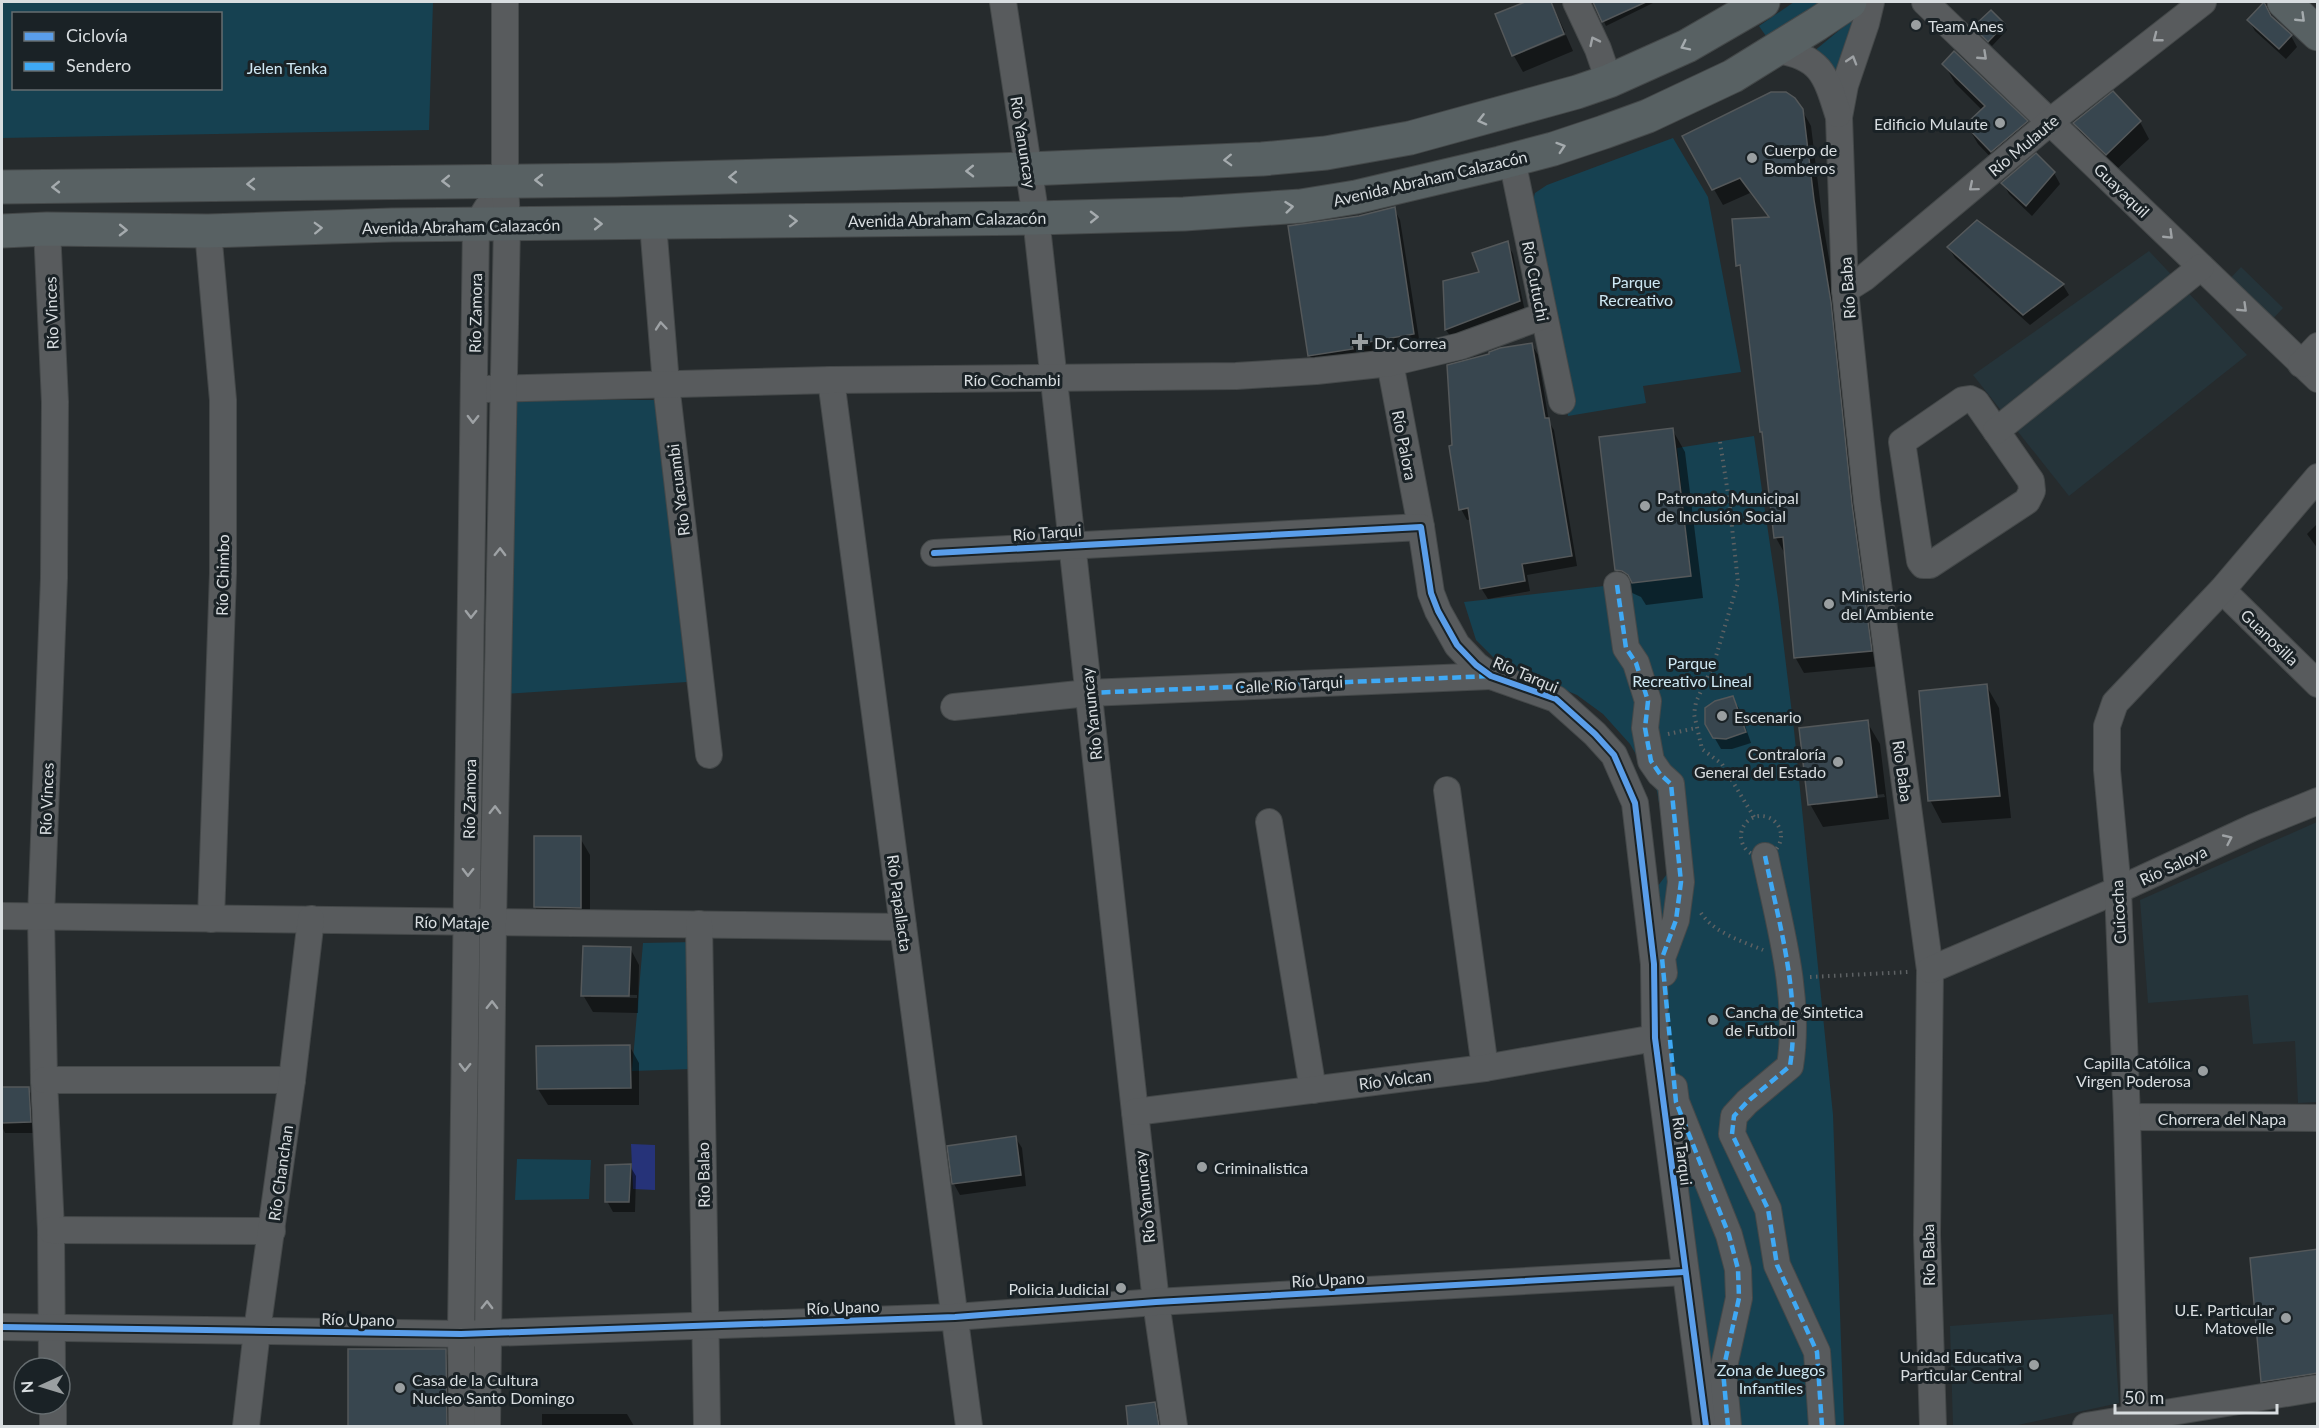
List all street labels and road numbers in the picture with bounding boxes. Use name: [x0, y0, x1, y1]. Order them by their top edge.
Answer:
street label: Río Yanuncay: [1007, 95, 1041, 190]
street label: Río Mulaute: [1984, 110, 2062, 180]
street label: Avenida Abraham Calazacón: [1331, 146, 1529, 210]
street label: Guayaquil: [2090, 159, 2154, 221]
street label: Avenida Abraham Calazacón: [848, 208, 1046, 230]
street label: Avenida Abraham Calazacón: [362, 215, 560, 237]
street label: Río Cutuchi: [1519, 239, 1553, 323]
street label: Río Baba: [1835, 256, 1859, 320]
street label: Río Zamora: [465, 273, 485, 353]
street label: Río Vinces: [40, 276, 62, 350]
street label: Río Cochambi: [964, 370, 1061, 389]
street label: Río Palora: [1389, 408, 1421, 482]
street label: Río Yacuambi: [663, 443, 693, 537]
street label: Río Tarqui: [1012, 520, 1082, 544]
street label: Río Chimbo: [212, 534, 232, 616]
street label: Guanosilla: [2237, 605, 2303, 669]
street label: Río Tarqui: [1490, 652, 1562, 696]
street label: Río Yanuncay: [1077, 666, 1105, 761]
street label: Calle Río Tarqui: [1235, 672, 1343, 696]
street label: Río Baba: [1889, 739, 1917, 803]
street label: Río Zamora: [459, 759, 479, 839]
street label: Río Vinces: [35, 762, 57, 836]
street label: Río Saloya: [2136, 841, 2210, 889]
street label: Río Papallacta: [884, 853, 916, 953]
street label: Cuicocha: [2107, 879, 2129, 945]
street label: Río Mataje: [414, 912, 490, 932]
street label: Río Volcan: [1357, 1065, 1433, 1093]
street label: Chorrera del Napa: [2158, 1109, 2286, 1128]
street label: Río Tarqui: [1669, 1115, 1697, 1187]
street label: Río Chanchan: [264, 1124, 296, 1222]
street label: Río Balao: [693, 1142, 713, 1208]
street label: Río Yanuncay: [1130, 1149, 1158, 1244]
street label: Río Baba: [1918, 1224, 1938, 1286]
street label: Río Upano: [1291, 1268, 1365, 1290]
street label: Río Upano: [806, 1296, 880, 1318]
street label: Río Upano: [321, 1309, 395, 1329]

